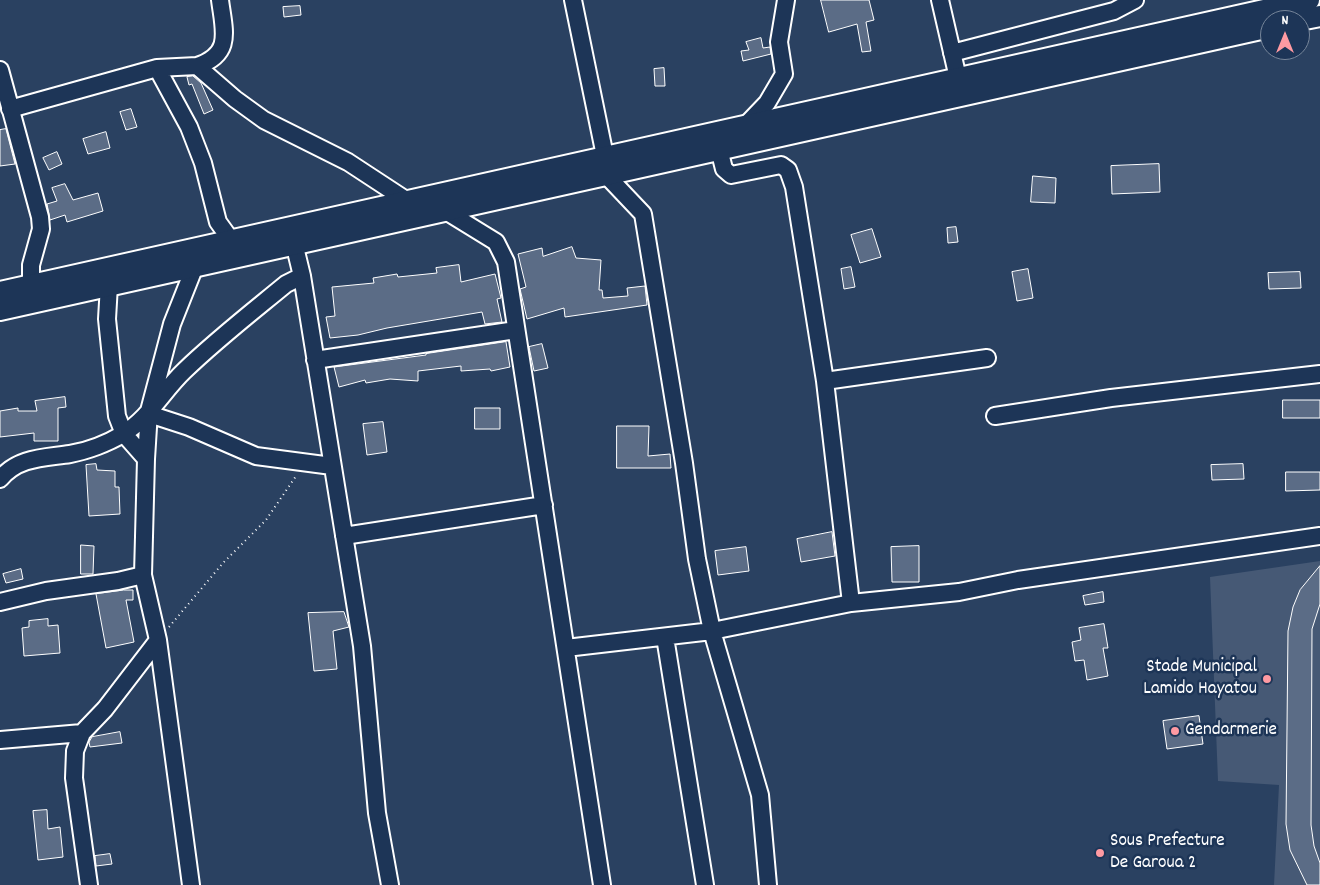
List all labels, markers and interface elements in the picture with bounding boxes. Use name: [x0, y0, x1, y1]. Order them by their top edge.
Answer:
north arrow: [1260, 10, 1310, 60]
text: N: [1282, 11, 1288, 31]
place label: Stade Municipal Lamido Hayatou: [1143, 657, 1257, 701]
marker: Stade Municipal Lamido Hayatou: [1261, 673, 1273, 685]
place label: Gendarmerie: [1185, 720, 1277, 742]
marker: Gendarmerie: [1169, 725, 1181, 737]
place label: Sous Prefecture De Garoua 2: [1110, 831, 1225, 875]
marker: Sous Prefecture De Garoua 2: [1094, 847, 1106, 859]

